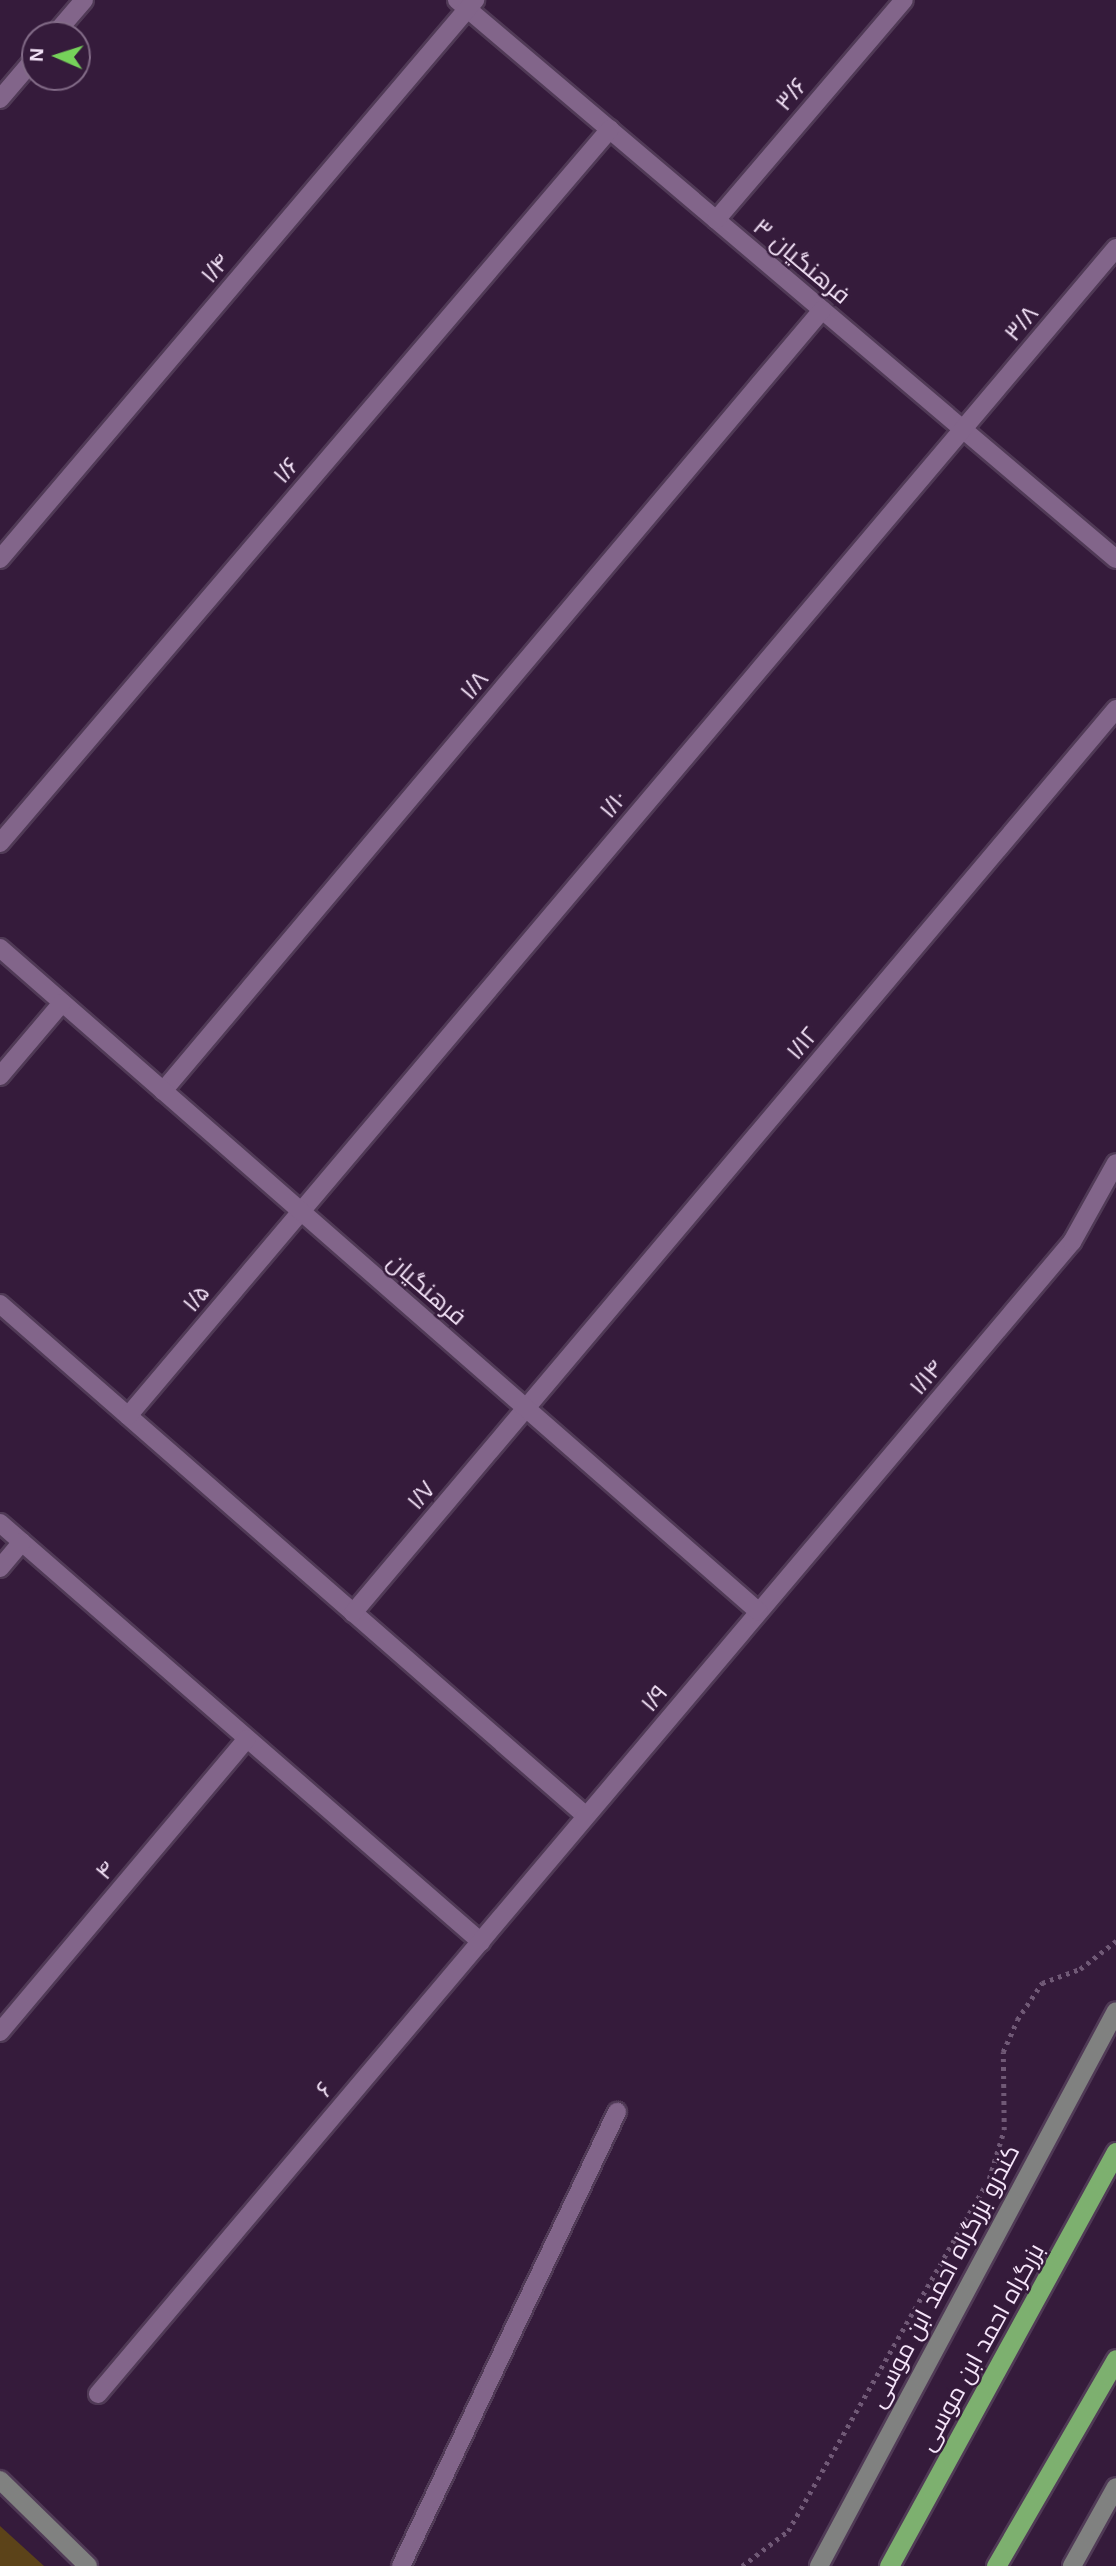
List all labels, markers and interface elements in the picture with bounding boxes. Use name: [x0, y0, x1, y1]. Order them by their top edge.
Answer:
north arrow: [21, 21, 91, 91]
text: N: [26, 48, 47, 62]
street label: ۳/۶: [769, 72, 813, 116]
street label: فرهنگیان ۳: [748, 212, 856, 310]
street label: ۱/۴: [194, 247, 236, 289]
street label: ۳/۸: [998, 299, 1044, 347]
street label: ۱/۶: [267, 451, 305, 489]
street label: ۱/۸: [454, 665, 494, 705]
street label: ۱/۱۰: [593, 784, 633, 824]
street label: ۱/۱۲: [780, 1021, 824, 1065]
street label: فرهنگیان: [382, 1247, 472, 1331]
street label: ۱/۵: [176, 1278, 216, 1318]
street label: ۱/۱۴: [903, 1353, 949, 1401]
street label: ۱/۷: [401, 1475, 441, 1515]
street label: ۱/۹: [634, 1679, 674, 1717]
street label: ۴: [89, 1855, 121, 1885]
street label: ۶: [309, 2075, 339, 2103]
street label: کندرو بزرگراه احمد ابن موسی: [862, 2140, 1026, 2412]
street label: بزرگراه احمد ابن موسی: [912, 2238, 1050, 2456]

